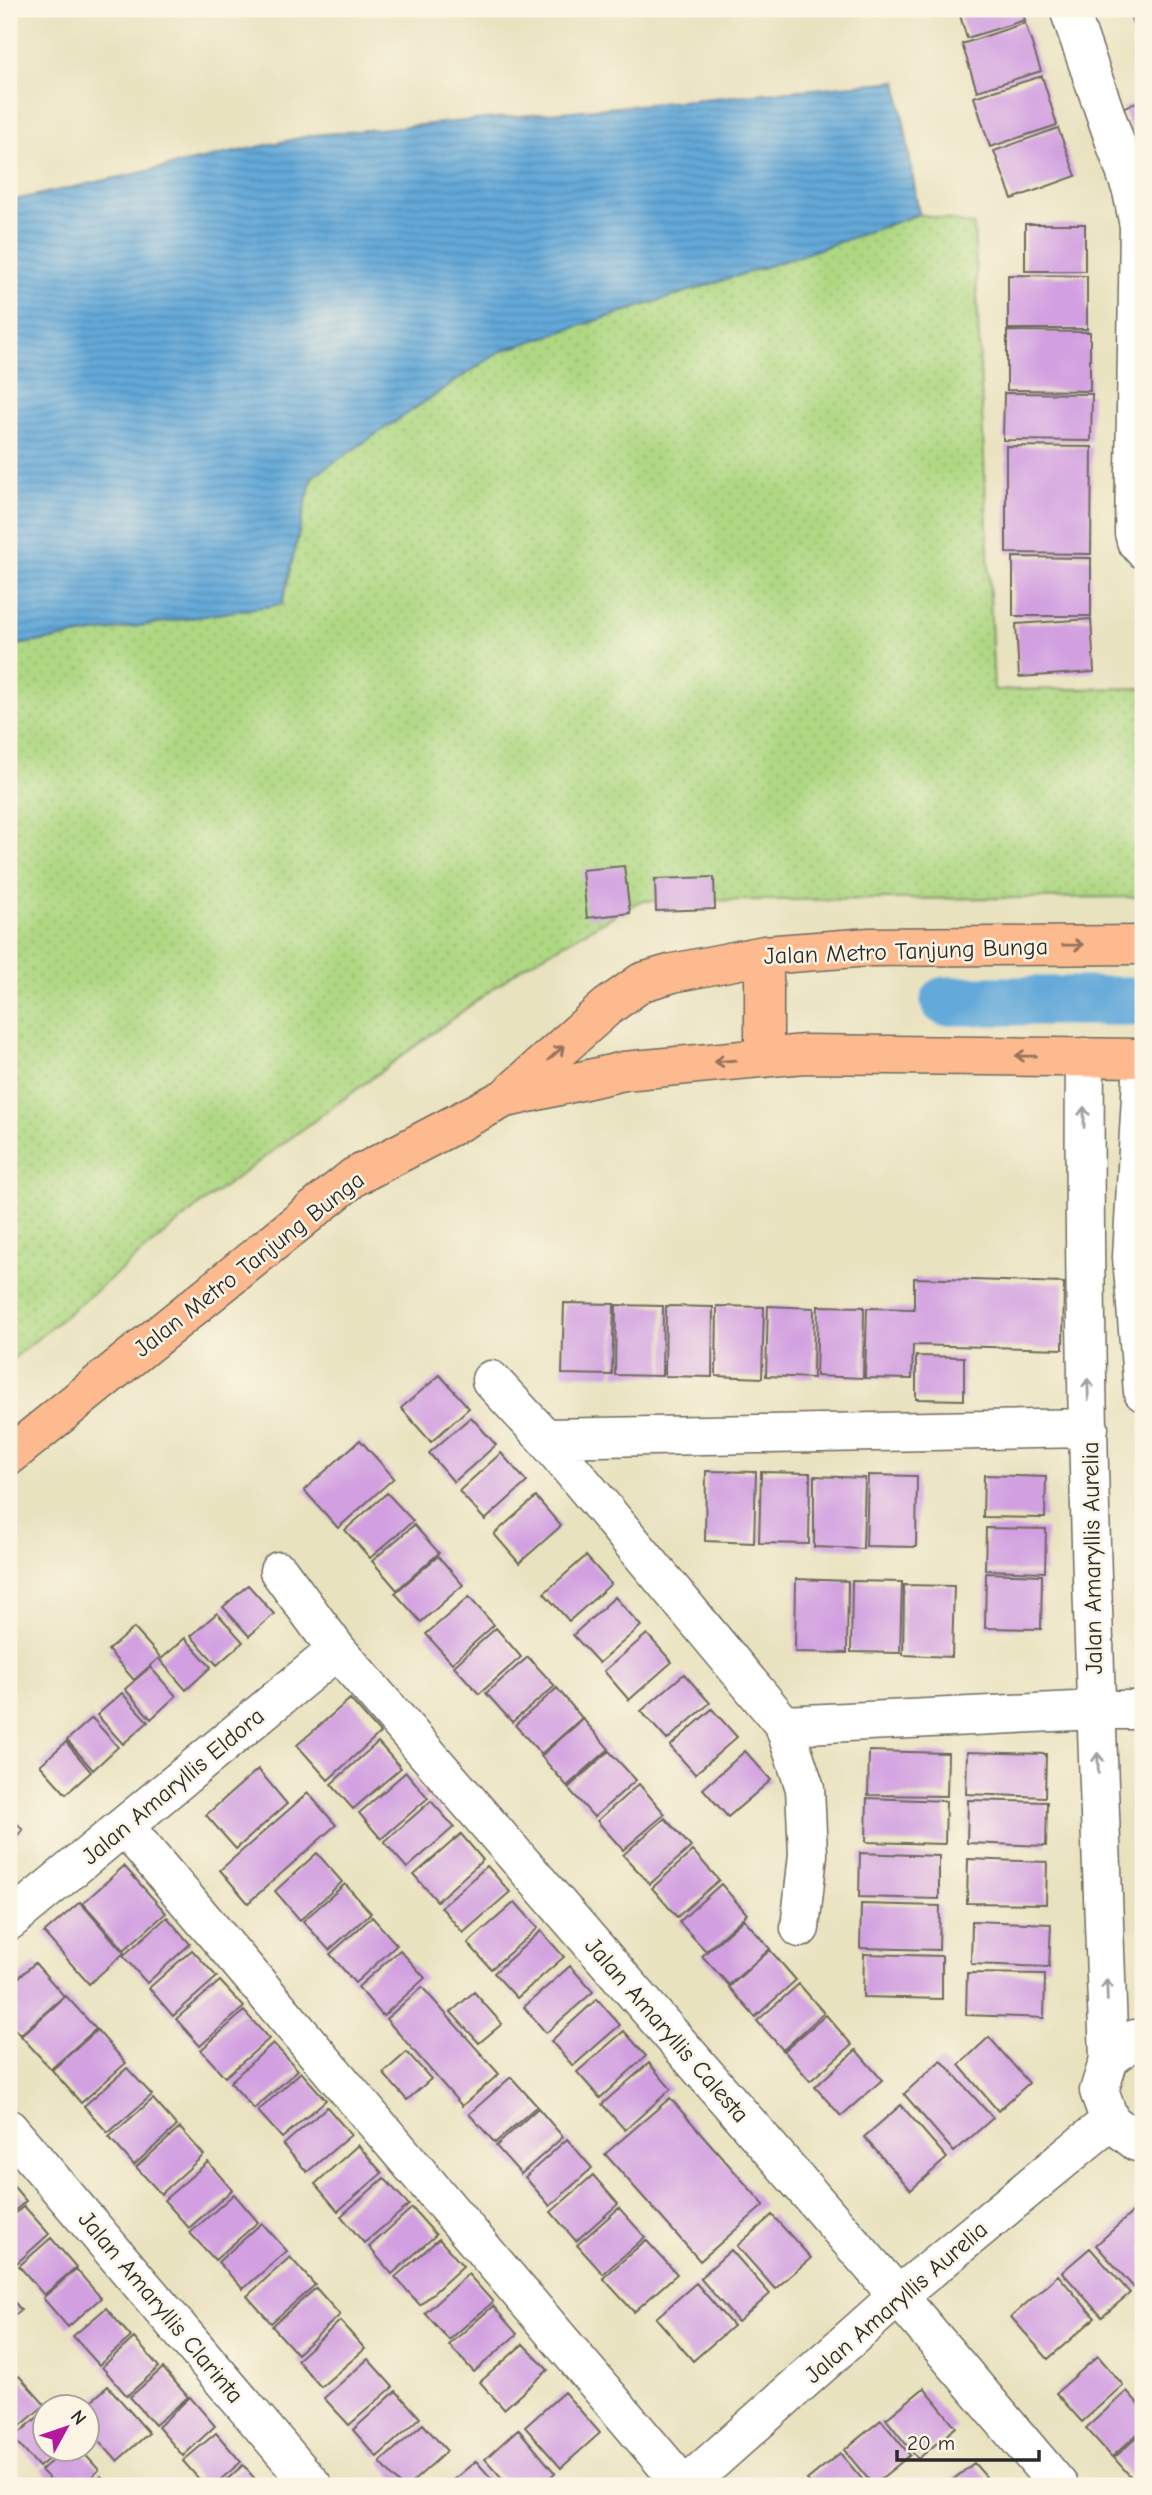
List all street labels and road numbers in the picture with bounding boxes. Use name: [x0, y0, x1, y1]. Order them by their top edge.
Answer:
street label: Jalan Metro Tanjung Bunga: [763, 932, 1049, 970]
street label: Jalan Metro Tanjung Bunga: [128, 1165, 370, 1363]
street label: Jalan Amaryllis Aurelia: [1076, 1441, 1108, 1675]
street label: Jalan Amaryllis Eldora: [76, 1702, 270, 1870]
street label: Jalan Amaryllis Calesta: [579, 1932, 755, 2128]
street label: Jalan Amaryllis Clarinta: [73, 2205, 249, 2409]
street label: Jalan Amaryllis Aurelia: [799, 2215, 993, 2389]

